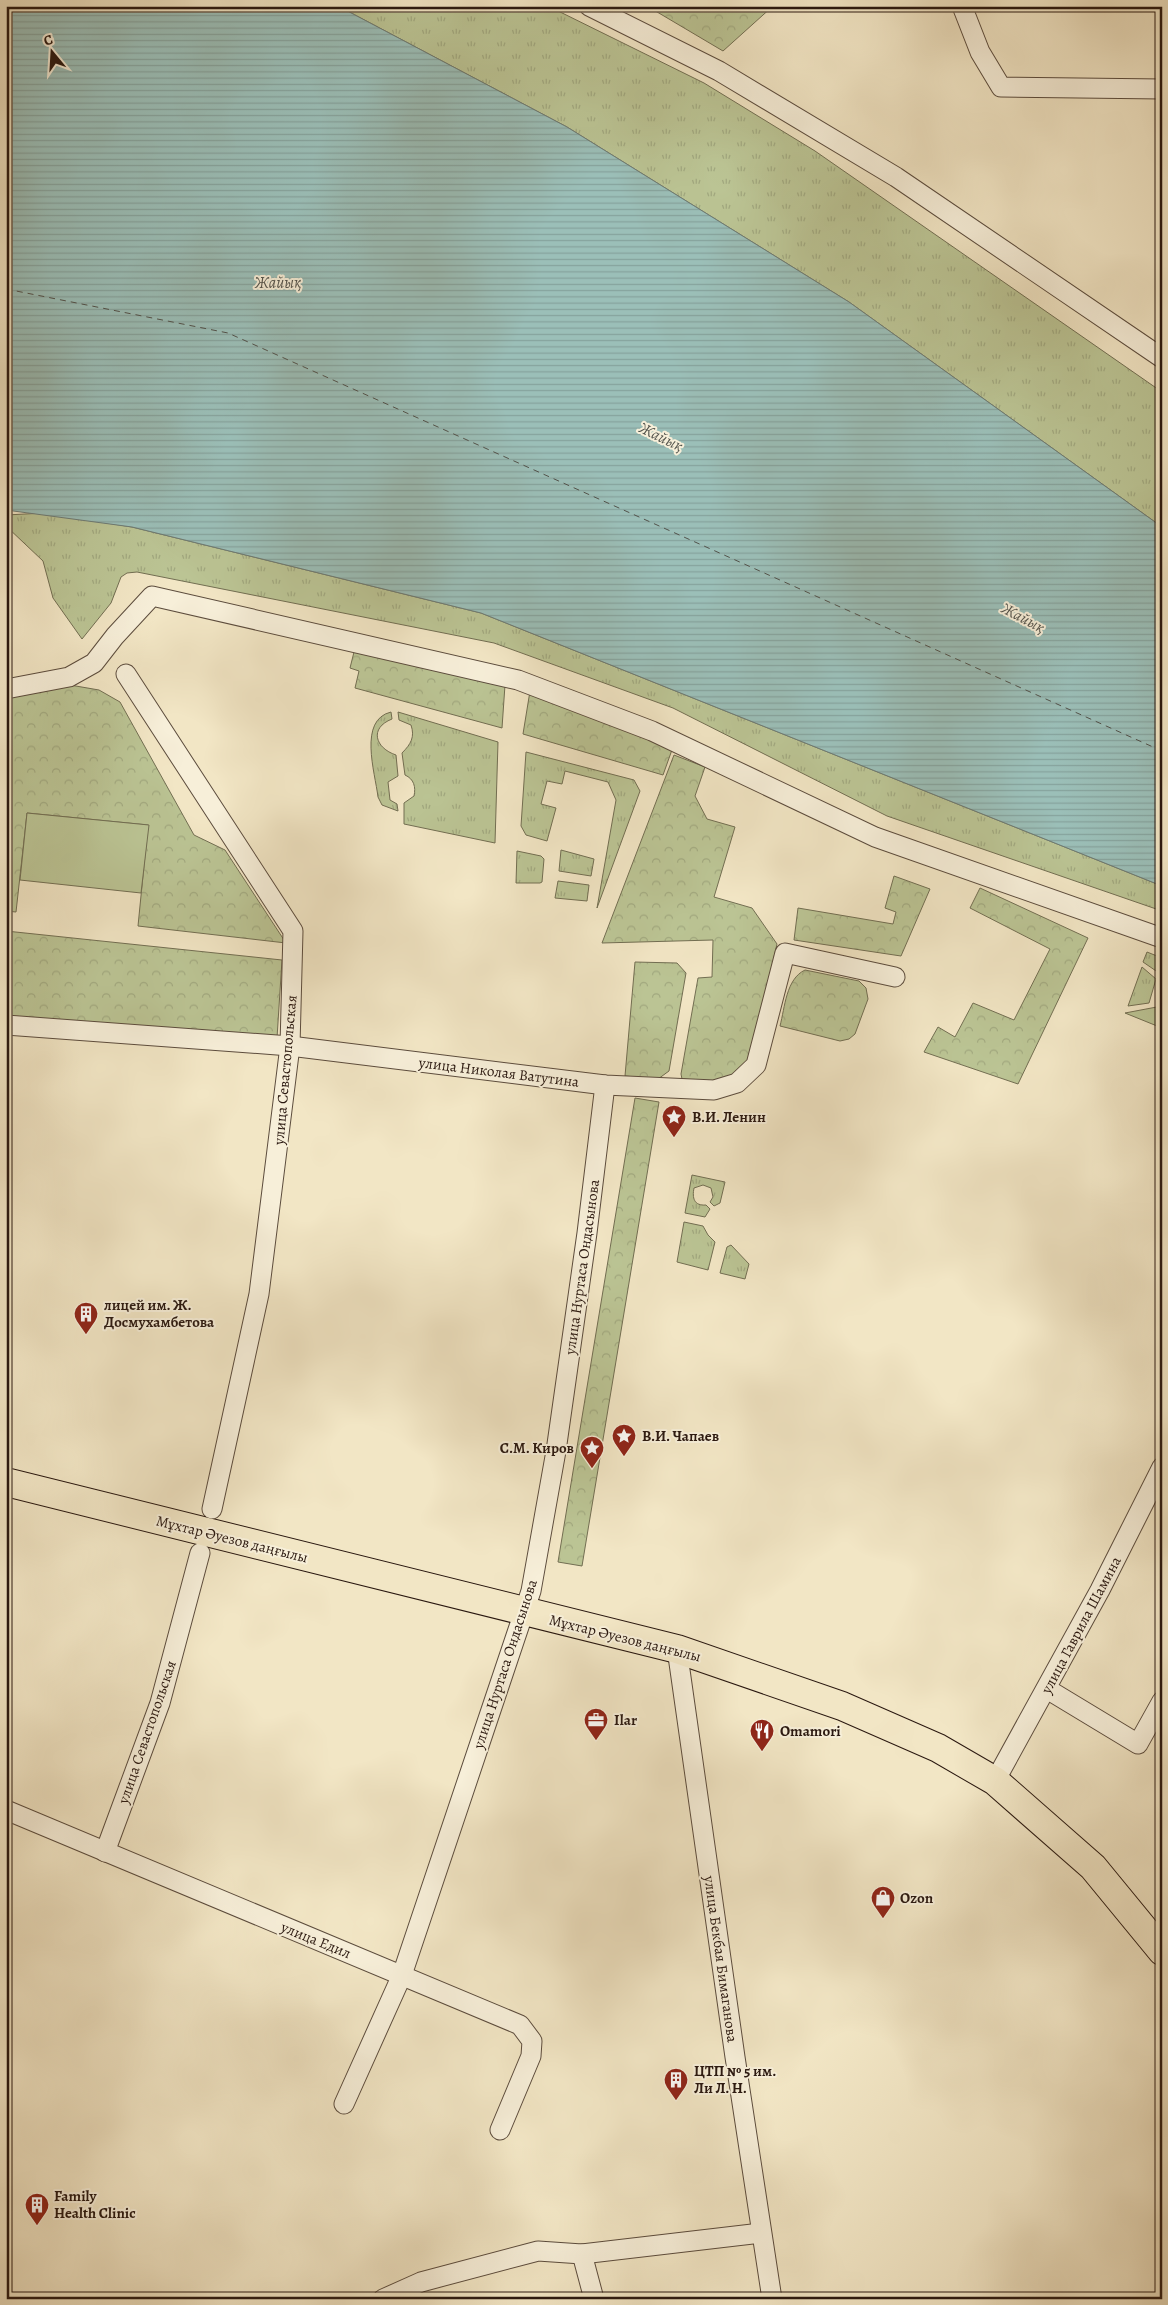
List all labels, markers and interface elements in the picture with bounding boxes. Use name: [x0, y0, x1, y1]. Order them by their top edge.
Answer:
north arrow: [28, 28, 78, 78]
text: С: [41, 30, 56, 50]
water label: Жайық: [254, 272, 301, 294]
water label: Жайық: [634, 416, 687, 457]
water label: Жайық: [996, 597, 1049, 639]
street label: улица Севастопольская: [268, 994, 302, 1147]
street label: улица Николая Ватутина: [417, 1052, 580, 1092]
place icon: В.И. Ленин: [661, 1104, 687, 1138]
place label: В.И. Ленин: [692, 1107, 766, 1127]
street label: улица Нуртаса Ондасынова: [560, 1178, 604, 1357]
place label: лицей им. Ж. Досмухамбетова: [103, 1295, 215, 1332]
building icon: лицей им. Ж. Досмухамбетова: [73, 1301, 99, 1335]
place icon: В.И. Чапаев: [611, 1423, 637, 1457]
place label: В.И. Чапаев: [642, 1426, 719, 1446]
place icon: С.М. Киров: [579, 1435, 605, 1469]
place label: С.М. Киров: [500, 1438, 574, 1458]
street label: Мұхтар Әуезов даңғылы: [154, 1510, 310, 1568]
street label: улица Гаврила Шамина: [1036, 1553, 1126, 1698]
street label: улица Нуртаса Ондасынова: [468, 1577, 542, 1752]
street label: Мұхтар Әуезов даңғылы: [547, 1609, 703, 1667]
street label: улица Севастопольская: [113, 1658, 181, 1807]
office icon: Ilar: [583, 1707, 609, 1741]
place label: Ilar: [614, 1710, 637, 1730]
restaurant icon: Omamori: [749, 1718, 775, 1752]
place label: Omamori: [780, 1721, 841, 1741]
street label: улица Бекбая Бимаганова: [699, 1873, 743, 2044]
shop icon: Ozon: [870, 1885, 896, 1919]
place label: Ozon: [900, 1888, 934, 1908]
street label: улица Едил: [277, 1917, 354, 1963]
place label: ЦТП № 5 им. Ли Л. Н.: [694, 2061, 776, 2098]
building icon: ЦТП № 5 им. Ли Л. Н.: [663, 2067, 689, 2101]
place label: Family Health Clinic: [54, 2186, 136, 2223]
building icon: Family Health Clinic: [24, 2192, 50, 2226]

